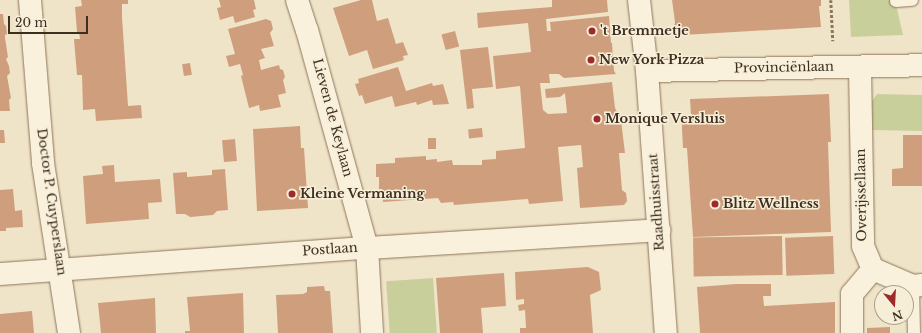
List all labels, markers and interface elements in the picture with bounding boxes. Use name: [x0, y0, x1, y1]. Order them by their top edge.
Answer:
scale bar: [10, 8, 90, 34]
text: 20 m: [15, 15, 47, 30]
place label: 't Bremmetje: [600, 23, 689, 39]
marker: 't Bremmetje: [587, 26, 597, 36]
place label: New York Pizza: [599, 52, 705, 68]
marker: New York Pizza: [586, 55, 596, 65]
street label: Lieven de Keylaan: [309, 57, 355, 179]
street label: Provinciënlaan: [734, 59, 834, 77]
place label: Monique Versluis: [605, 111, 725, 127]
marker: Monique Versluis: [592, 114, 602, 124]
street label: Doctor P. Cuyperslaan: [33, 127, 69, 277]
street label: Overijssellaan: [853, 148, 871, 242]
street label: Raadhuisstraat: [646, 153, 668, 251]
place label: Kleine Vermaning: [300, 186, 425, 202]
marker: Kleine Vermaning: [287, 189, 297, 199]
place label: Blitz Wellness: [723, 196, 819, 212]
marker: Blitz Wellness: [710, 199, 720, 209]
street label: Postlaan: [302, 240, 358, 260]
north arrow: [874, 285, 914, 325]
text: N: [890, 307, 904, 324]

